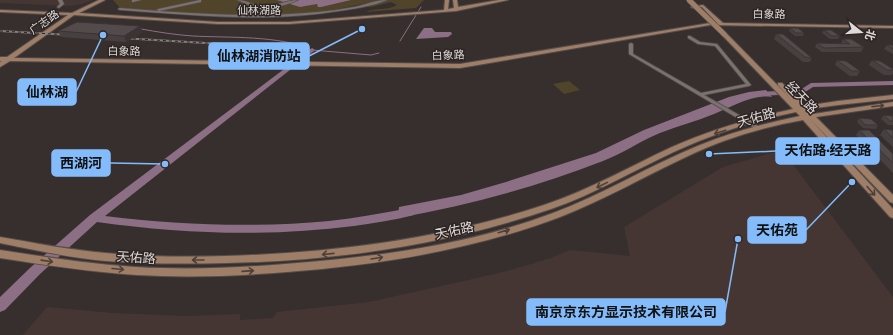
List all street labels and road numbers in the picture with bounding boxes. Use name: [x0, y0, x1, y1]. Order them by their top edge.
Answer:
street label: 仙林湖路: [237, 3, 281, 17]
street label: 广志路: [26, 7, 62, 37]
street label: 白象路: [752, 7, 786, 21]
street label: 白象路: [107, 44, 141, 58]
street label: 白象路: [431, 47, 465, 63]
street label: 经天路: [782, 77, 821, 117]
street label: 天佑路: [735, 104, 777, 131]
street label: 天佑路: [433, 218, 475, 243]
street label: 天佑路: [116, 248, 156, 267]

